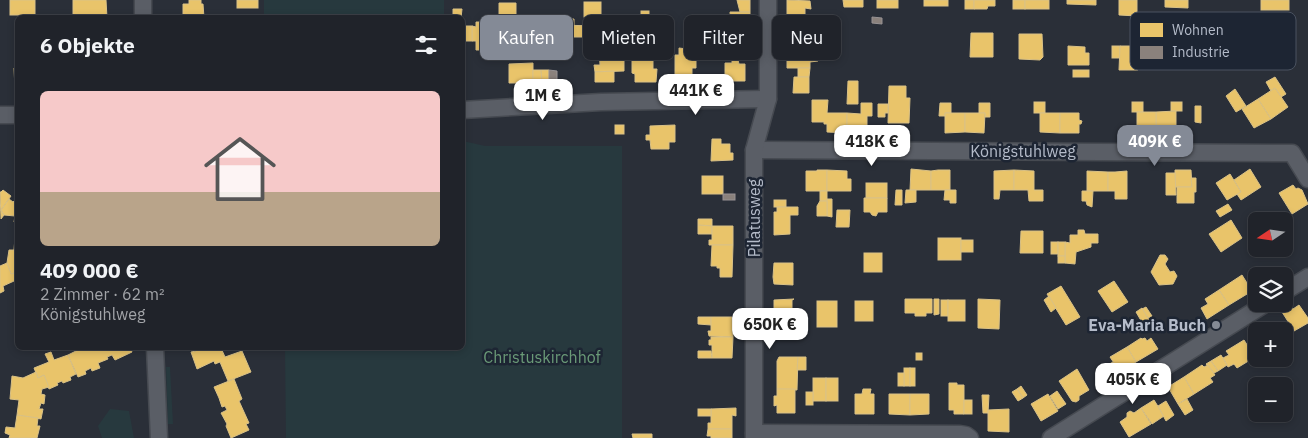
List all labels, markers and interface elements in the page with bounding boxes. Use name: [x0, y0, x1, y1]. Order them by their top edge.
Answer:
legend: [1130, 12, 1296, 70]
chip: Kaufen: [480, 15, 573, 60]
chip: Mieten: [583, 15, 674, 60]
chip: Filter: [684, 15, 762, 60]
chip: Neu: [772, 15, 841, 60]
text: Wohnen: [1172, 21, 1224, 39]
text: 6 Objekte: [40, 31, 135, 59]
icon: filters: [412, 31, 440, 59]
text: Industrie: [1172, 43, 1230, 61]
pin: 441K €: [655, 74, 737, 116]
pin: 1M €: [513, 78, 573, 121]
text: 441K €: [669, 80, 723, 100]
text: 1M €: [525, 85, 561, 105]
icon: home: [195, 124, 285, 214]
pin: 418K €: [831, 124, 913, 167]
pin: 409K €: [1114, 124, 1196, 167]
text: 418K €: [845, 131, 899, 151]
text: 409K €: [1128, 131, 1182, 151]
street label: Königstuhlweg: [970, 141, 1076, 161]
street label: Pilatusweg: [744, 178, 764, 257]
north arrow: [1248, 212, 1292, 258]
map controls: [1248, 212, 1293, 422]
text: 409 000 €: [40, 256, 139, 284]
button: layers: [1248, 267, 1293, 312]
text: 2 Zimmer · 62 m²: [40, 284, 165, 304]
text: Königstuhlweg: [40, 304, 145, 324]
pin: 650K €: [729, 308, 811, 350]
text: 650K €: [743, 314, 797, 334]
place label: Eva-Maria Buch: [1088, 315, 1206, 335]
marker: Eva-Maria Buch: [1210, 319, 1222, 331]
button: +: [1248, 322, 1293, 367]
park label: Christuskirchhof: [483, 347, 601, 367]
pin: 405K €: [1092, 362, 1174, 405]
text: 405K €: [1106, 369, 1160, 389]
button: −: [1248, 377, 1293, 422]

